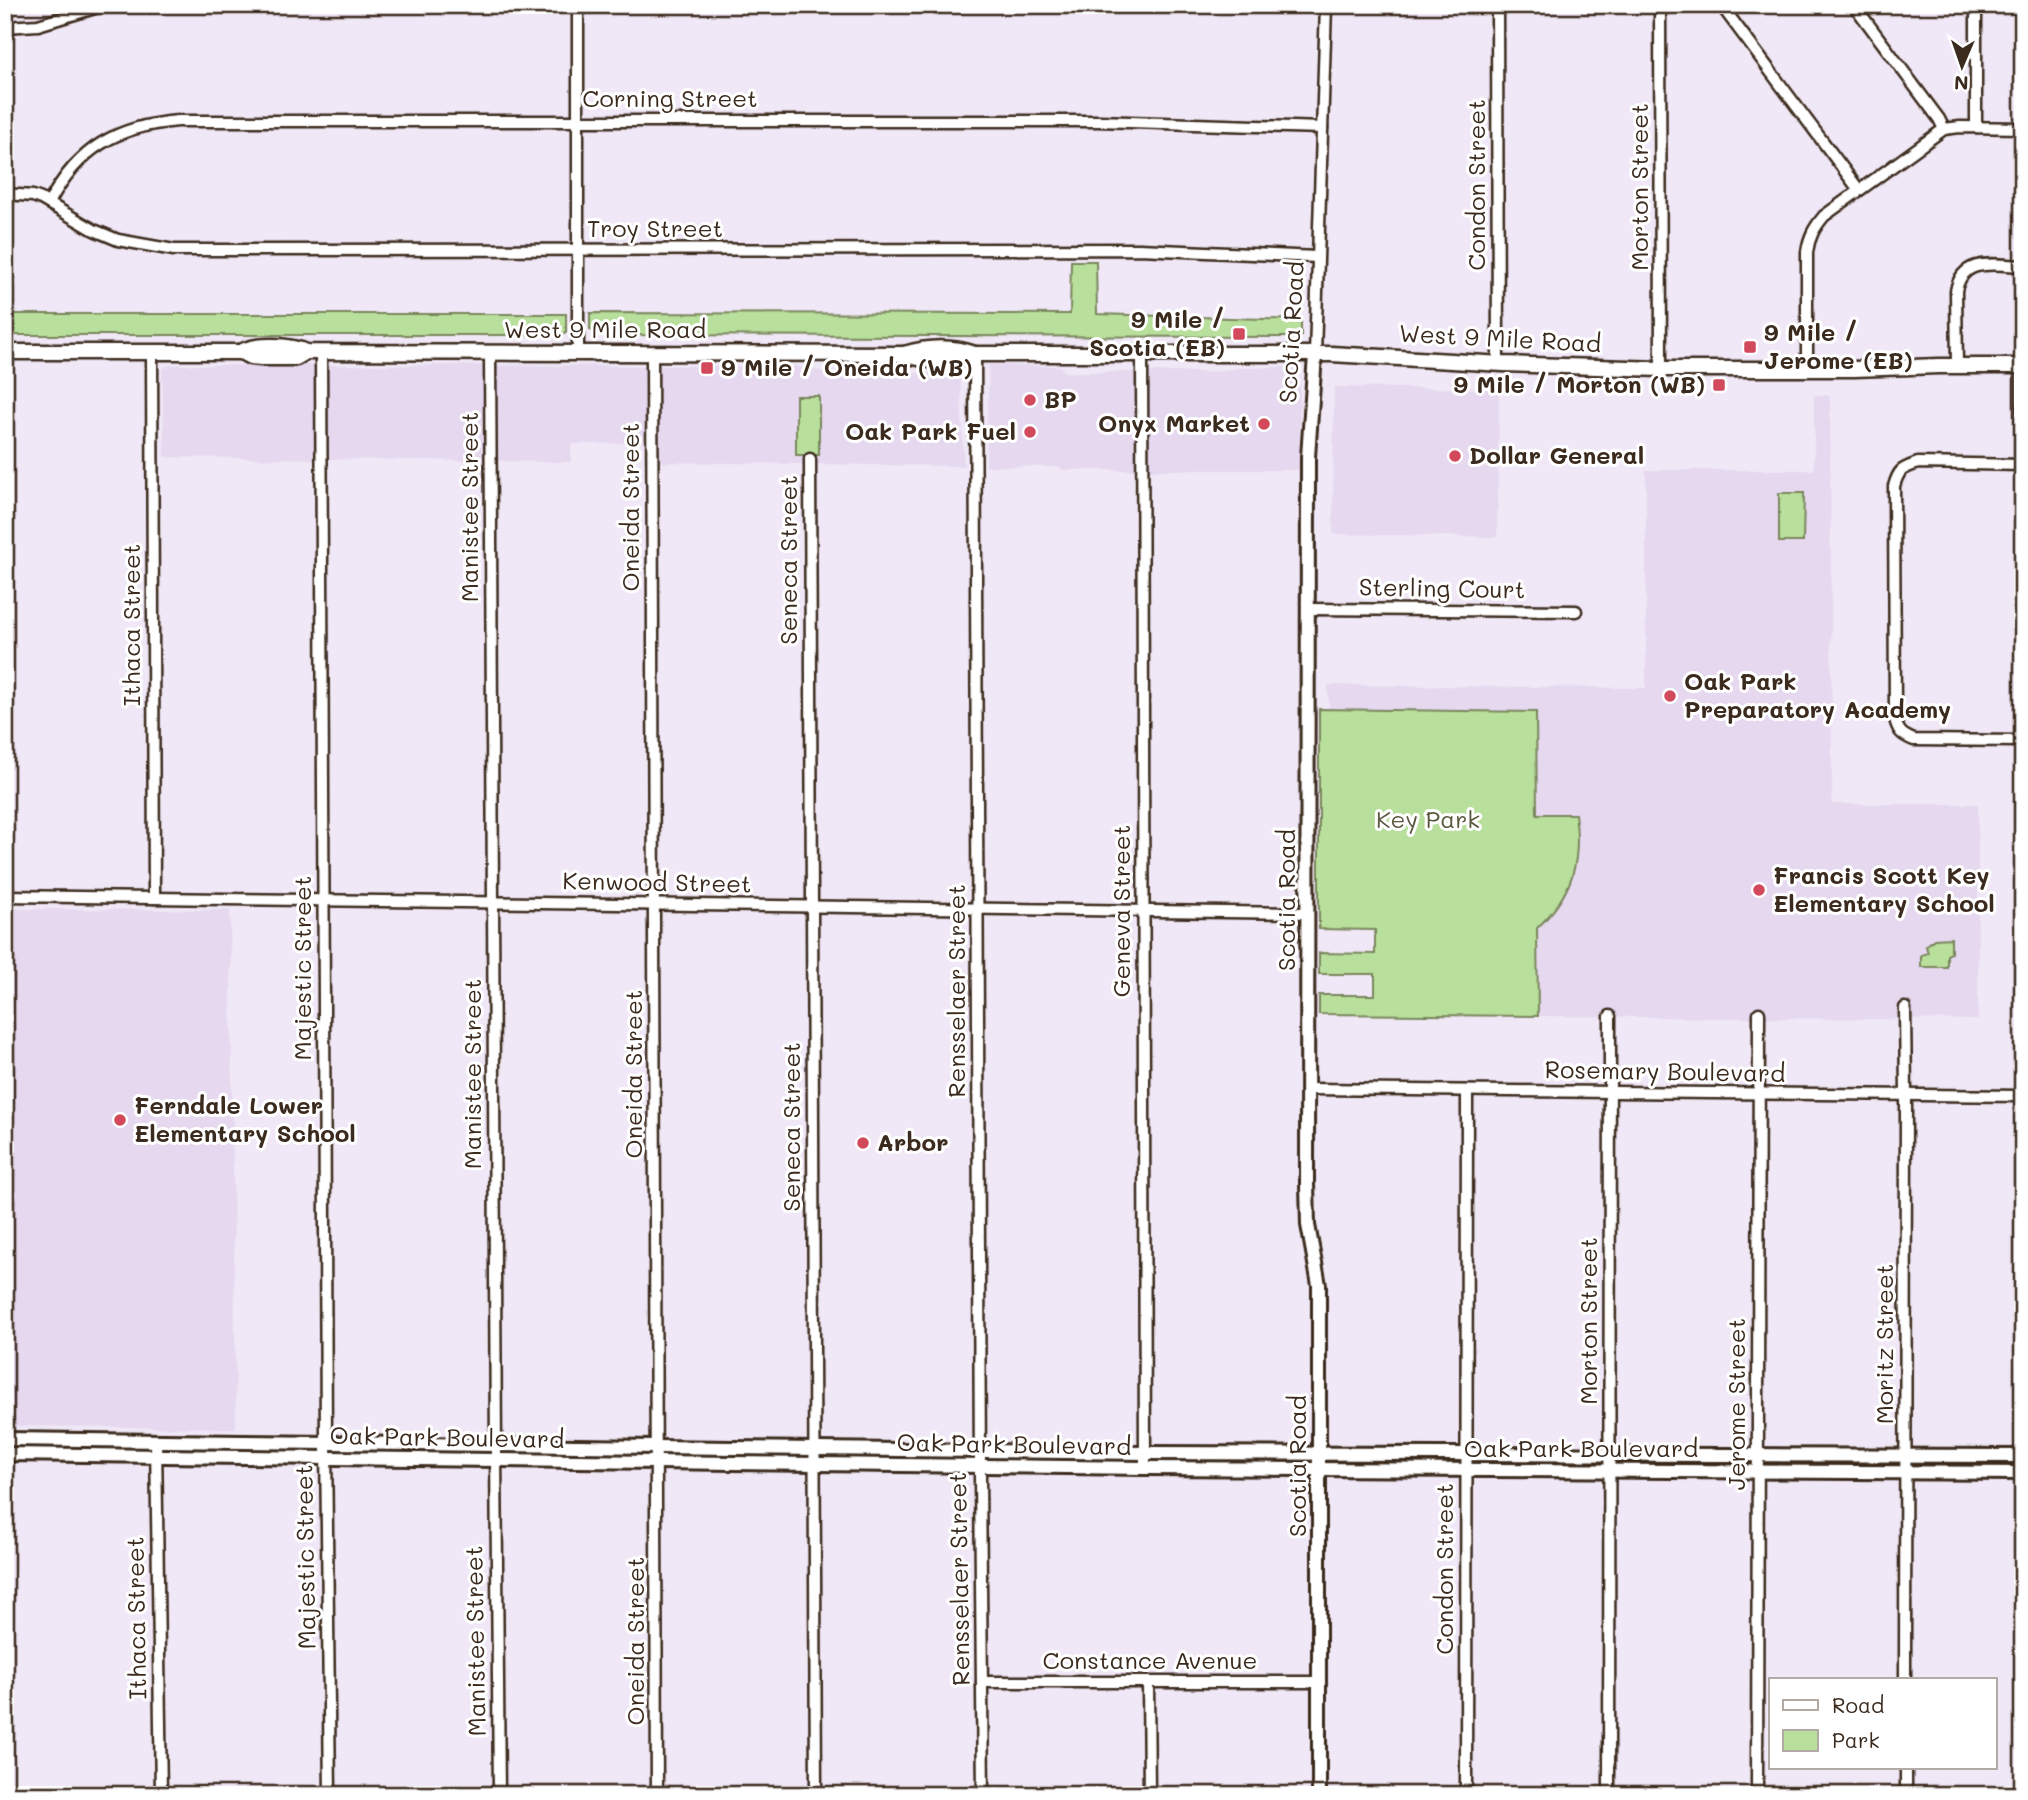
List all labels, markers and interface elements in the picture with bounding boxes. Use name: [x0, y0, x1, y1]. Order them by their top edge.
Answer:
north arrow: [1926, 32, 1996, 102]
text: N: [1954, 71, 1969, 96]
street label: Corning Street: [582, 82, 758, 113]
street label: Condon Street: [1460, 99, 1491, 271]
street label: Morton Street: [1623, 103, 1654, 271]
street label: Troy Street: [587, 212, 723, 243]
street label: Scotia Road: [1271, 260, 1310, 404]
place label: 9 Mile / Scotia (EB): [1089, 303, 1225, 362]
street label: West 9 Mile Road: [504, 313, 706, 344]
place label: 9 Mile / Jerome (EB): [1764, 316, 1913, 375]
street label: West 9 Mile Road: [1398, 317, 1602, 358]
marker: 9 Mile / Scotia (EB): [1231, 326, 1247, 342]
marker: 9 Mile / Jerome (EB): [1742, 339, 1758, 355]
place label: 9 Mile / Oneida (WB): [721, 351, 973, 382]
marker: 9 Mile / Oneida (WB): [699, 360, 715, 376]
place label: 9 Mile / Morton (WB): [1453, 368, 1705, 399]
marker: 9 Mile / Morton (WB): [1711, 377, 1727, 393]
place label: BP: [1044, 383, 1077, 414]
marker: BP: [1022, 392, 1038, 408]
place label: Onyx Market: [1098, 407, 1250, 438]
street label: Manistee Street: [453, 412, 484, 602]
place label: Oak Park Fuel: [845, 415, 1016, 446]
marker: Onyx Market: [1256, 416, 1272, 432]
street label: Oneida Street: [614, 423, 645, 591]
marker: Oak Park Fuel: [1022, 424, 1038, 440]
place label: Dollar General: [1469, 439, 1644, 470]
marker: Dollar General: [1447, 448, 1463, 464]
street label: Seneca Street: [772, 475, 803, 645]
street label: Ithaca Street: [115, 544, 146, 706]
street label: Sterling Court: [1359, 571, 1525, 604]
place label: Oak Park Preparatory Academy: [1684, 665, 1951, 724]
marker: Oak Park Preparatory Academy: [1662, 688, 1678, 704]
park label: Key Park: [1376, 803, 1480, 834]
street label: Geneva Street: [1105, 825, 1136, 997]
street label: Scotia Road: [1270, 829, 1301, 971]
place label: Francis Scott Key Elementary School: [1773, 859, 1995, 918]
street label: Kenwood Street: [562, 864, 752, 899]
street label: Majestic Street: [286, 876, 317, 1060]
marker: Francis Scott Key Elementary School: [1751, 882, 1767, 898]
street label: Rensselaer Street: [940, 884, 971, 1098]
street label: Manistee Street: [456, 979, 487, 1169]
street label: Oneida Street: [617, 990, 648, 1158]
street label: Seneca Street: [775, 1042, 806, 1212]
street label: Rosemary Boulevard: [1545, 1053, 1786, 1088]
place label: Ferndale Lower Elementary School: [134, 1089, 356, 1148]
marker: Ferndale Lower Elementary School: [112, 1112, 128, 1128]
place label: Arbor: [877, 1126, 949, 1157]
marker: Arbor: [855, 1135, 871, 1151]
street label: Morton Street: [1572, 1237, 1603, 1405]
street label: Moritz Street: [1868, 1264, 1899, 1424]
street label: Jerome Street: [1720, 1318, 1751, 1490]
street label: Scotia Road: [1281, 1395, 1312, 1537]
street label: Oak Park Boulevard: [330, 1419, 565, 1454]
street label: Oak Park Boulevard: [897, 1426, 1132, 1461]
street label: Oak Park Boulevard: [1464, 1432, 1698, 1463]
street label: Majestic Street: [287, 1464, 322, 1650]
street label: Rensselaer Street: [941, 1472, 976, 1686]
street label: Condon Street: [1428, 1483, 1459, 1655]
street label: Ithaca Street: [119, 1536, 152, 1700]
street label: Manistee Street: [457, 1545, 492, 1737]
street label: Oneida Street: [619, 1557, 650, 1725]
street label: Constance Avenue: [1043, 1644, 1257, 1675]
legend: [1769, 1678, 1996, 1769]
text: Road: [1832, 1691, 1884, 1718]
text: Park: [1832, 1726, 1880, 1753]

